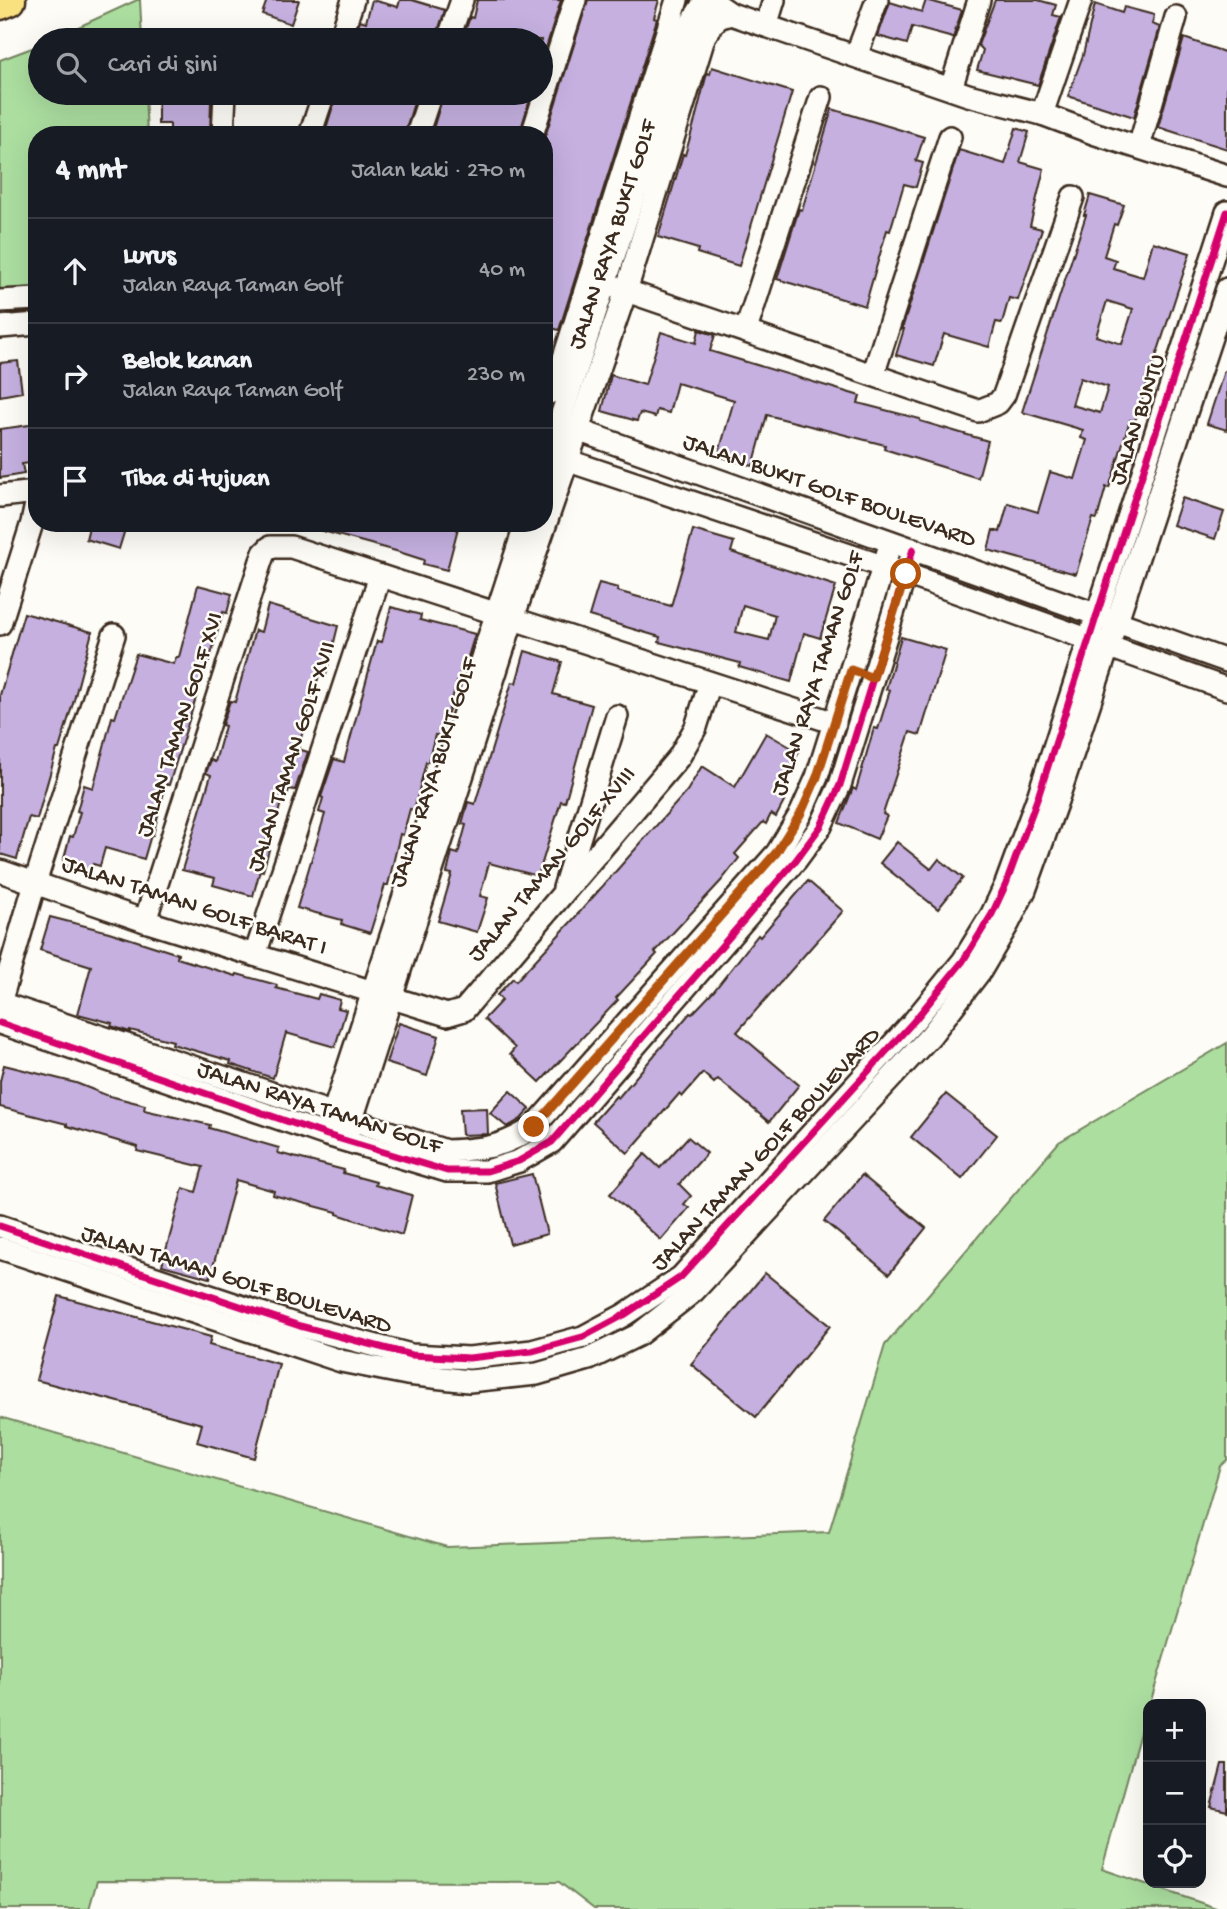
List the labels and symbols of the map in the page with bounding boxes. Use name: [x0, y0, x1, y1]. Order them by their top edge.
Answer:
street label: JALAN RAYA BUKIT GOLF: [563, 115, 665, 353]
street label: JALAN BUNTU: [1104, 351, 1174, 489]
street label: JALAN BUKIT GOLF BOULEVARD: [679, 428, 979, 556]
street label: JALAN RAYA TAMAN GOLF: [766, 547, 873, 800]
route start: [890, 558, 921, 589]
street label: JALAN TAMAN GOLF XVI: [131, 609, 231, 841]
street label: JALAN TAMAN GOLF XVII: [242, 638, 344, 876]
street label: JALAN RAYA BUKIT GOLF: [384, 653, 486, 891]
street label: JALAN TAMAN GOLF XVIII: [463, 761, 643, 969]
street label: JALAN TAMAN GOLF BARAT I: [58, 850, 330, 964]
street label: JALAN TAMAN GOLF BOULEVARD: [646, 1022, 888, 1278]
street label: JALAN RAYA TAMAN GOLF: [193, 1056, 446, 1163]
route end: [518, 1111, 549, 1142]
street label: JALAN TAMAN GOLF BOULEVARD: [77, 1220, 395, 1342]

